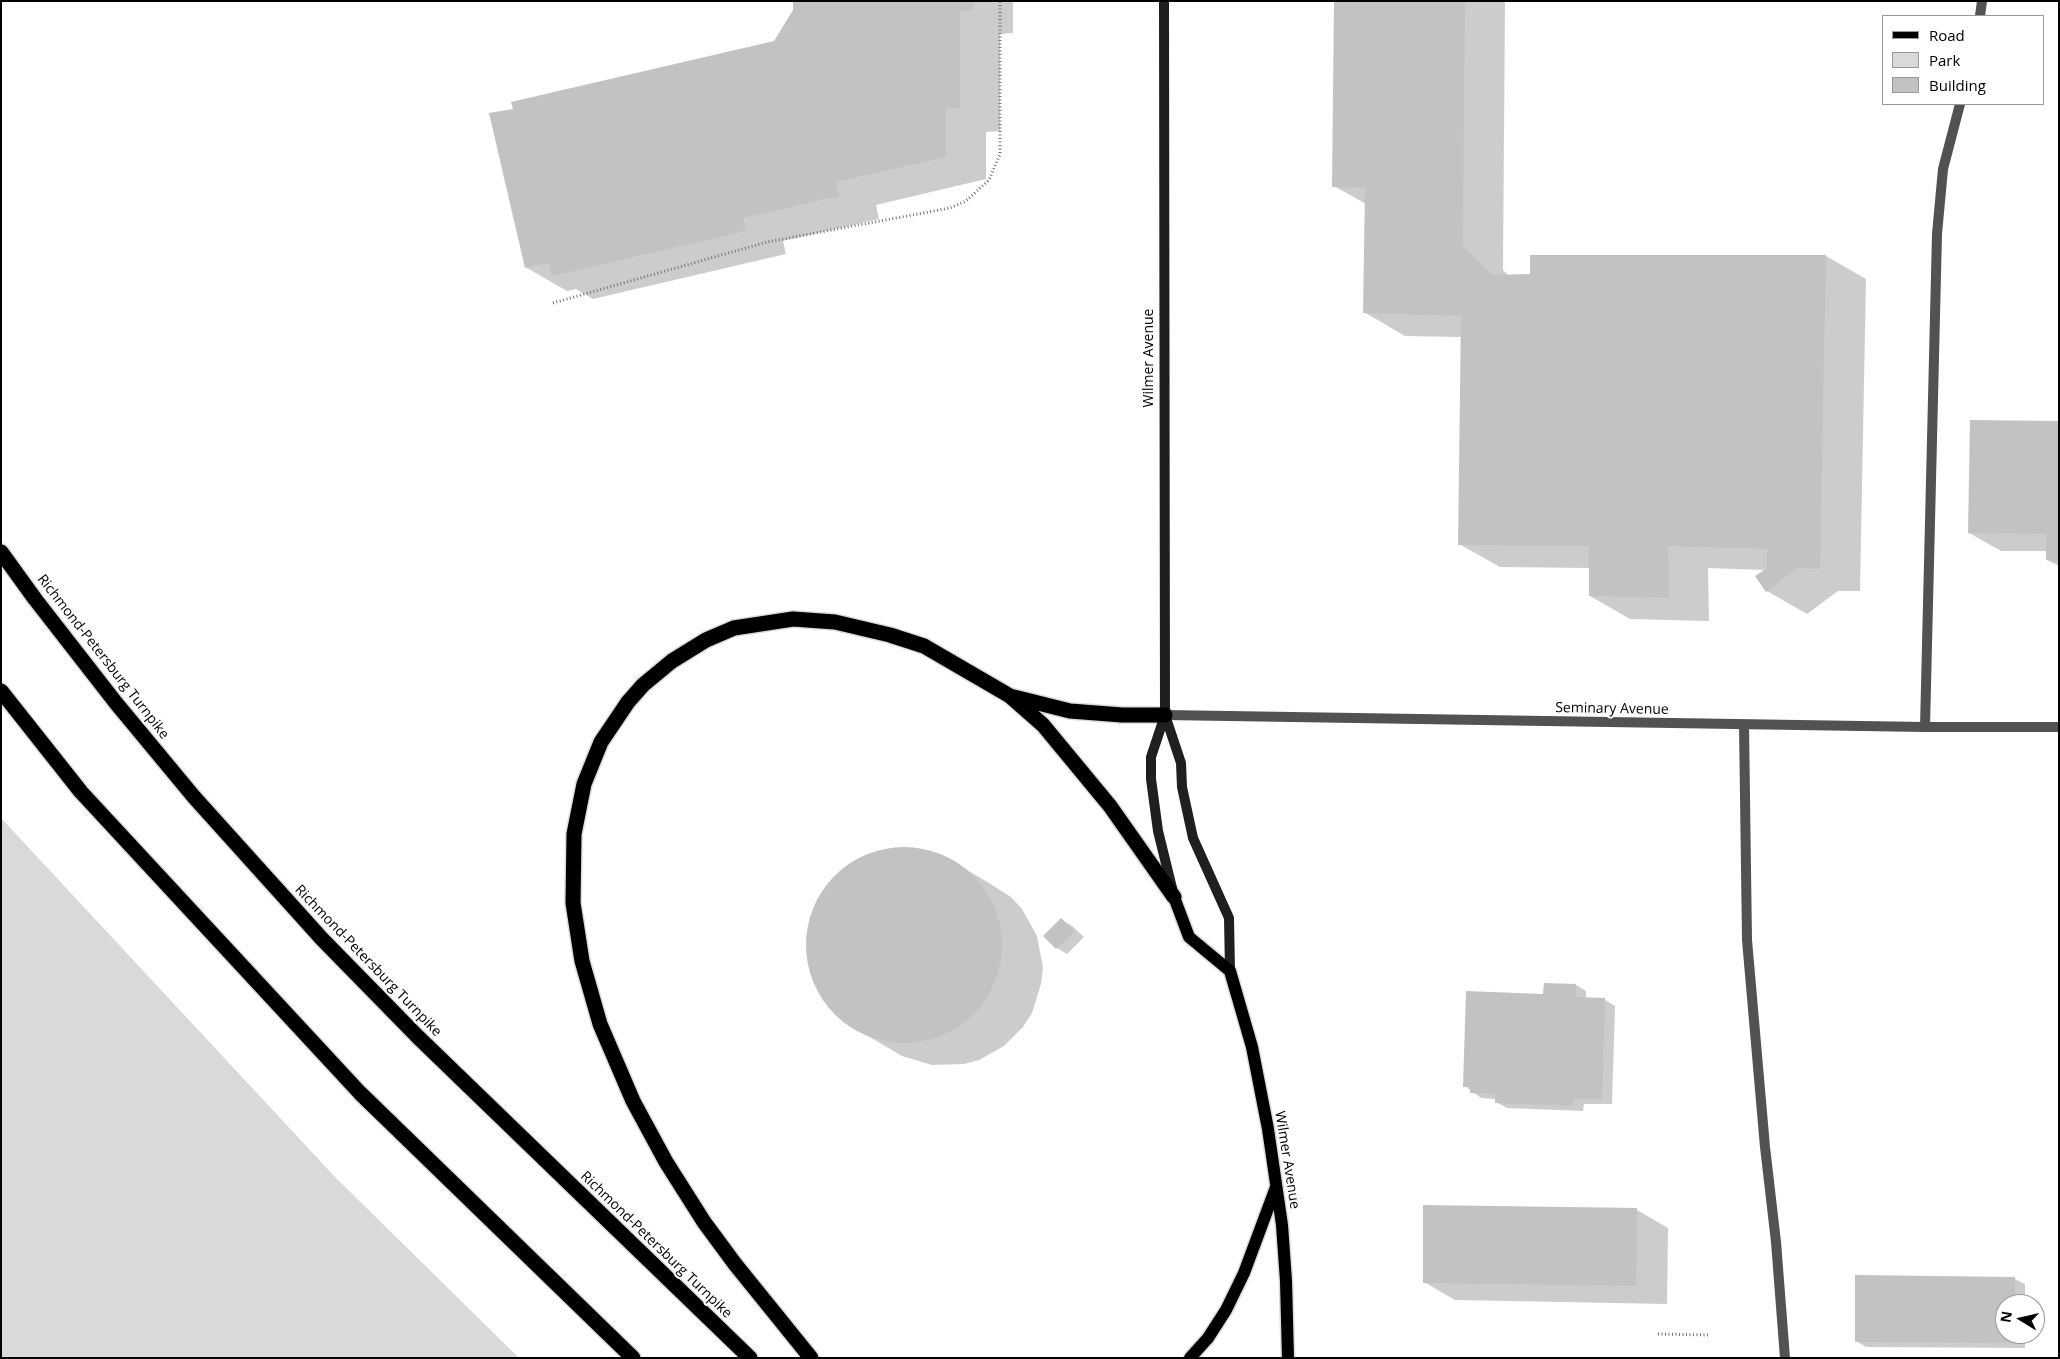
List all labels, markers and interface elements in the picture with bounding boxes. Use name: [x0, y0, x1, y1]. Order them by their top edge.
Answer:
legend: [1882, 15, 2045, 105]
text: Road: [1929, 25, 1965, 45]
text: Park: [1929, 50, 1960, 70]
text: Building: [1929, 75, 1986, 95]
street label: Wilmer Avenue: [1141, 309, 1157, 407]
street label: Richmond-Petersburg Turnpike: [34, 571, 172, 743]
street label: Seminary Avenue: [1555, 700, 1669, 718]
street label: Richmond-Petersburg Turnpike: [291, 882, 445, 1040]
street label: Wilmer Avenue: [1271, 1110, 1303, 1210]
street label: Richmond-Petersburg Turnpike: [577, 1168, 735, 1322]
north arrow: [1995, 1294, 2045, 1344]
text: N: [1995, 1310, 2016, 1324]

